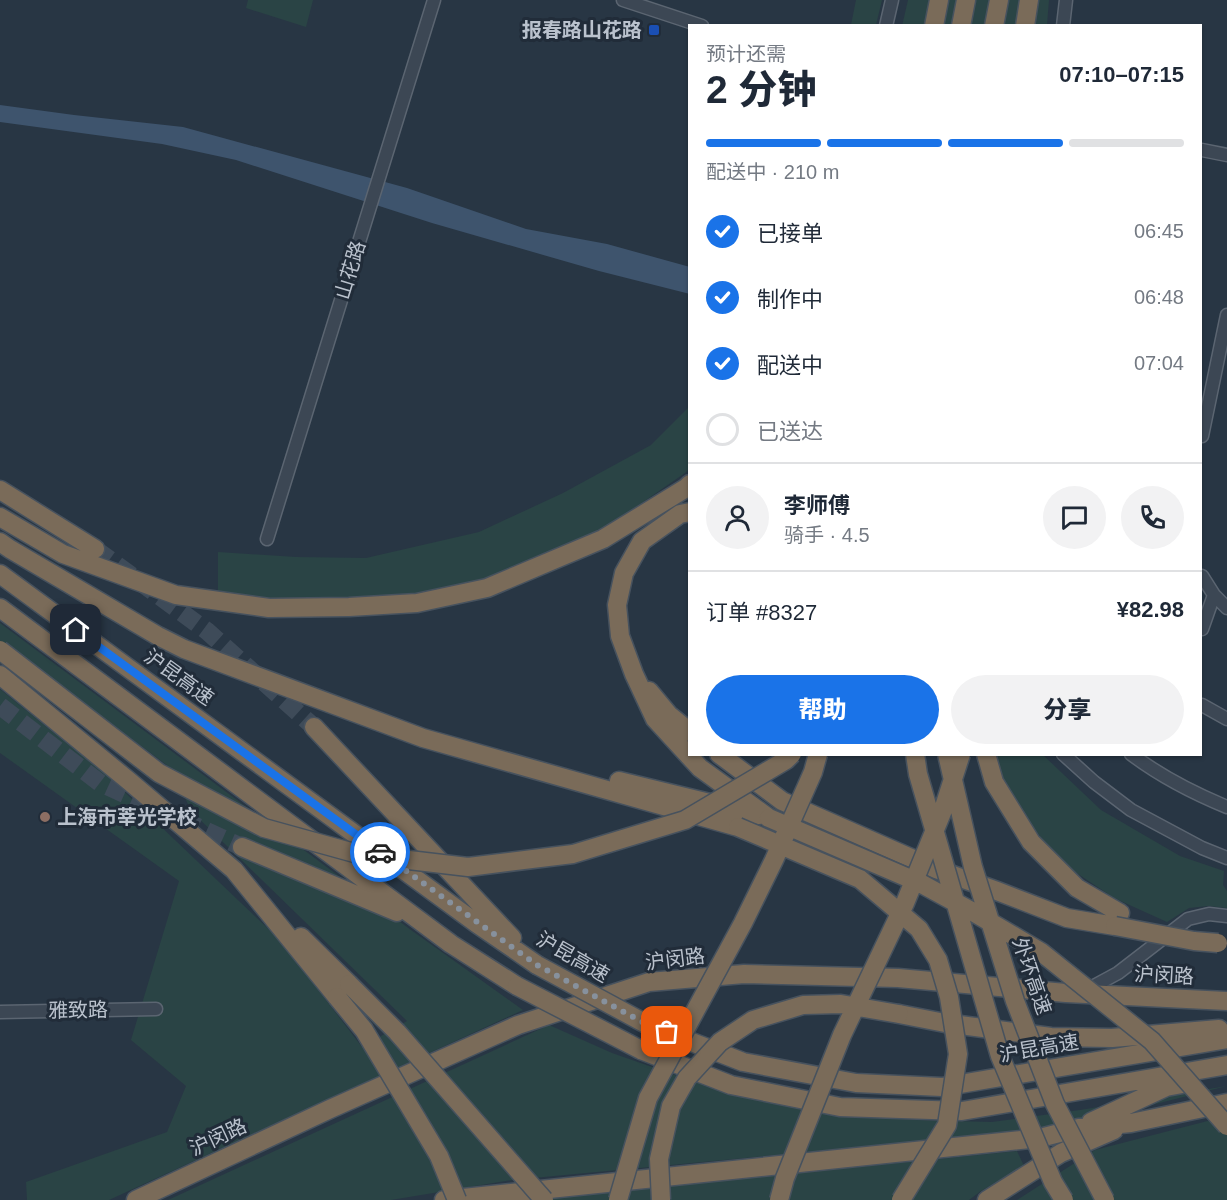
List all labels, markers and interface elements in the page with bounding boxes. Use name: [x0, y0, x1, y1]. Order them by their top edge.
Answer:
place label: 报春路山花路: [522, 19, 642, 41]
marker: 报春路山花路: [647, 23, 661, 37]
text: 预计还需: [706, 43, 786, 65]
text: 07:10–07:15: [1059, 62, 1184, 87]
text: 2 分钟: [706, 68, 817, 111]
text: 配送中 · 210 m: [706, 161, 839, 183]
icon: check: [706, 215, 739, 248]
text: 06:45: [1134, 220, 1184, 242]
text: 已接单: [757, 221, 823, 246]
street label: 山花路: [331, 238, 369, 302]
icon: check: [706, 281, 739, 314]
text: 06:48: [1134, 286, 1184, 308]
text: 制作中: [757, 287, 823, 312]
icon: check: [706, 347, 739, 380]
text: 07:04: [1134, 352, 1184, 374]
text: 配送中: [757, 353, 823, 378]
text: 已送达: [757, 419, 823, 444]
button: person: [706, 486, 769, 549]
button: chat: [1043, 486, 1106, 549]
button: phone: [1121, 486, 1184, 549]
text: 李师傅: [784, 493, 850, 518]
text: 骑手 · 4.5: [784, 524, 870, 546]
text: ¥82.98: [1117, 597, 1184, 622]
text: 订单 #8327: [706, 600, 817, 625]
pin: [50, 604, 101, 655]
icon: home: [59, 613, 92, 646]
street label: 沪昆高速: [140, 645, 218, 709]
button: 帮助: [706, 675, 939, 744]
button: 分享: [951, 675, 1184, 744]
place label: 上海市莘光学校: [57, 806, 197, 828]
marker: 上海市莘光学校: [38, 810, 52, 824]
courier: [350, 822, 410, 882]
icon: car: [364, 836, 397, 869]
street label: 沪昆高速: [533, 927, 613, 987]
street label: 外环高速: [1009, 935, 1055, 1017]
street label: 沪闵路: [644, 944, 706, 974]
street label: 沪闵路: [1133, 962, 1195, 988]
street label: 雅致路: [48, 998, 108, 1022]
pin: [641, 1006, 692, 1057]
icon: bag: [650, 1015, 683, 1048]
street label: 沪昆高速: [998, 1030, 1080, 1066]
street label: 沪闵路: [186, 1114, 250, 1160]

